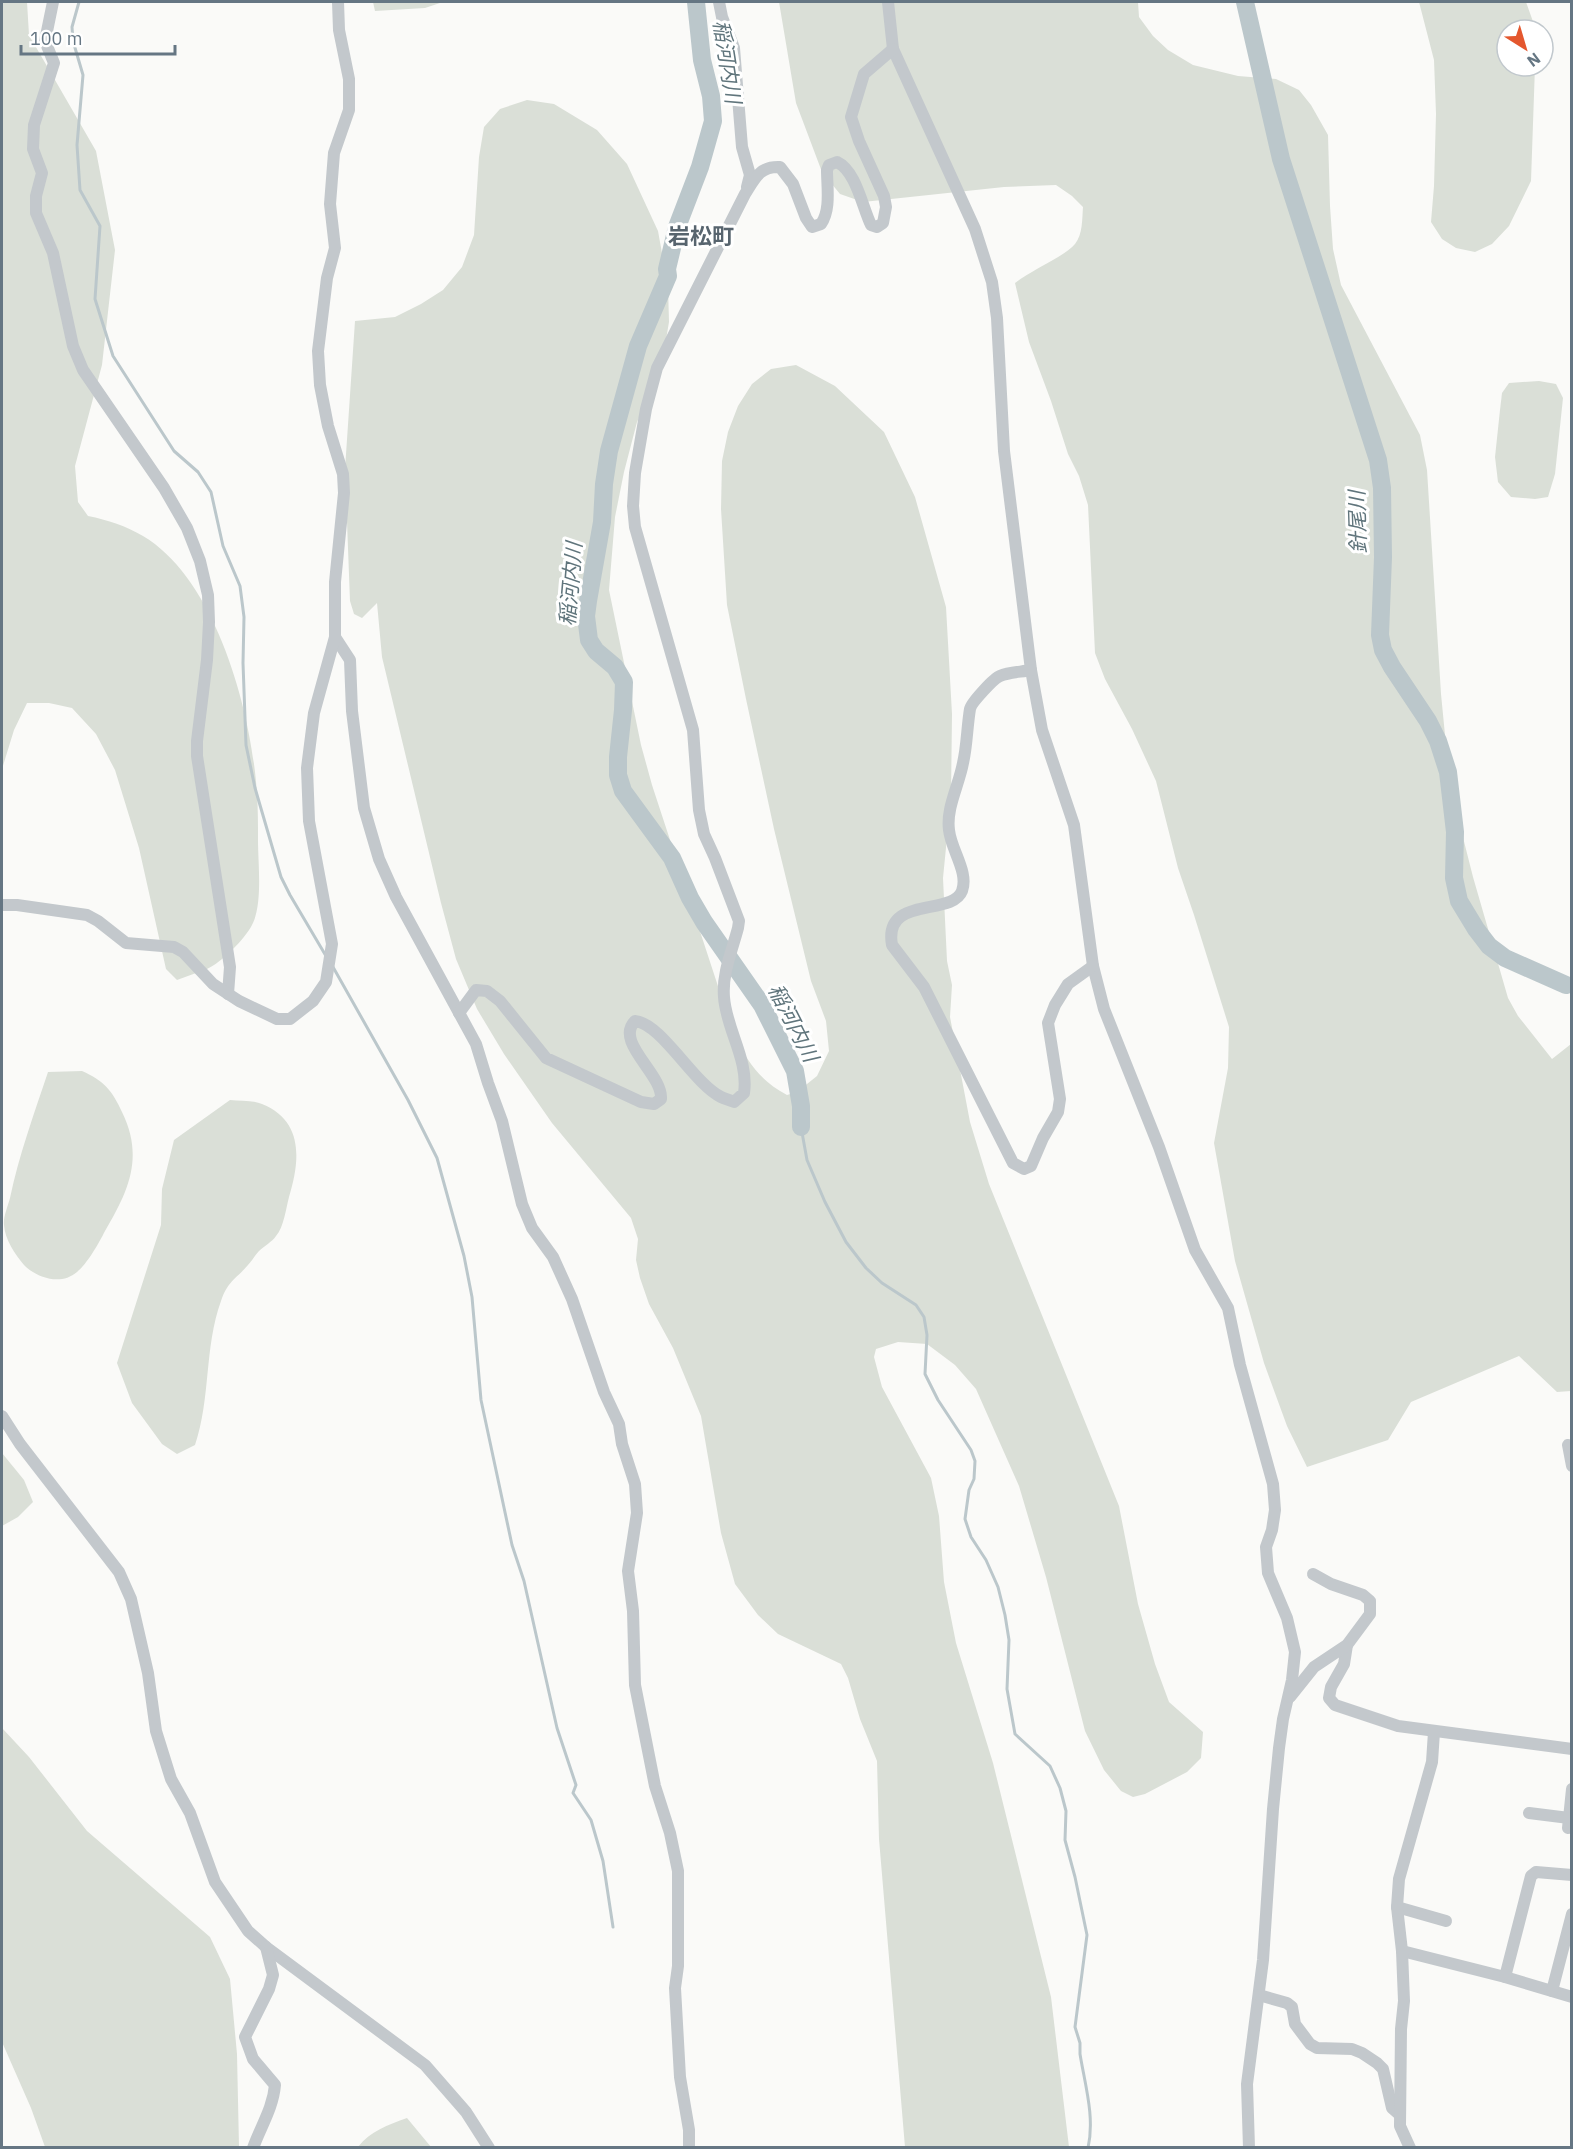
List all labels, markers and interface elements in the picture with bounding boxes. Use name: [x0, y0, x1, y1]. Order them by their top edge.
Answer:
scale bar: [21, 18, 176, 56]
water label: 稲河内川: [708, 18, 749, 107]
north arrow: [1495, 18, 1555, 78]
text: 100 m: [30, 27, 82, 50]
text: N: [1523, 49, 1545, 71]
district label: 岩松町: [668, 221, 734, 250]
water label: 針尾川: [1342, 488, 1372, 554]
water label: 稲河内川: [552, 539, 588, 627]
water label: 稲河内川: [762, 979, 826, 1068]

